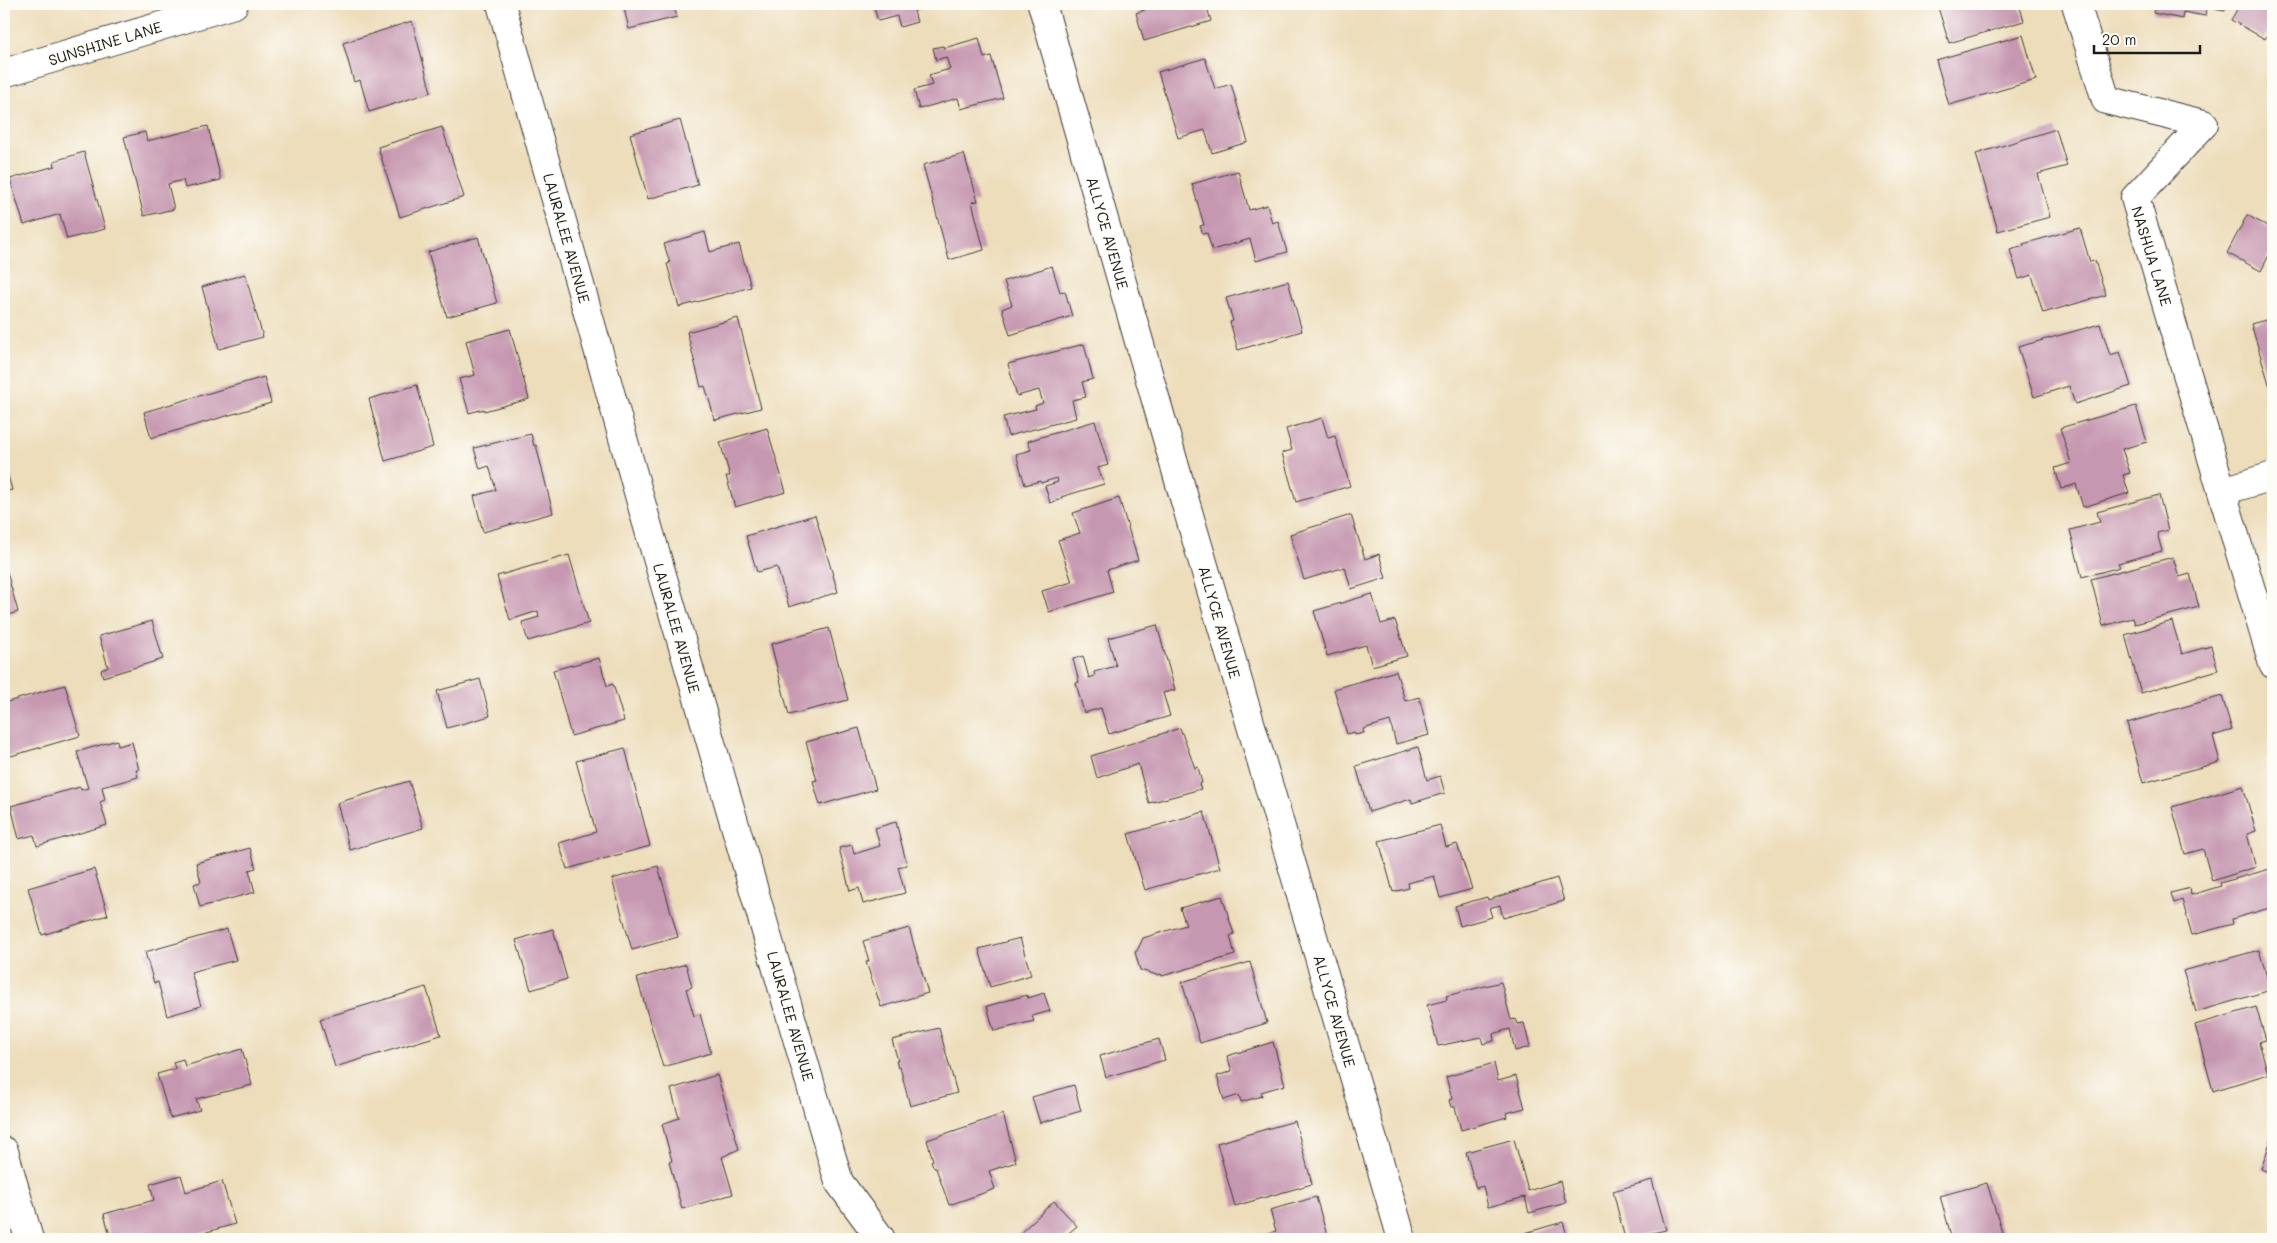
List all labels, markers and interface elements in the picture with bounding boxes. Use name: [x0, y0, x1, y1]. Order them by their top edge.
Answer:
street label: SUNSHINE LANE: [46, 16, 165, 70]
scale bar: [2094, 22, 2201, 54]
text: 20 m: [2102, 29, 2136, 49]
street label: LAURALEE AVENUE: [539, 171, 595, 306]
street label: ALLYCE AVENUE: [1082, 174, 1134, 292]
street label: NASHUA LANE: [2127, 203, 2177, 309]
street label: LAURALEE AVENUE: [649, 561, 705, 696]
street label: ALLYCE AVENUE: [1194, 563, 1246, 681]
street label: LAURALEE AVENUE: [763, 949, 819, 1084]
street label: ALLYCE AVENUE: [1309, 952, 1361, 1070]

